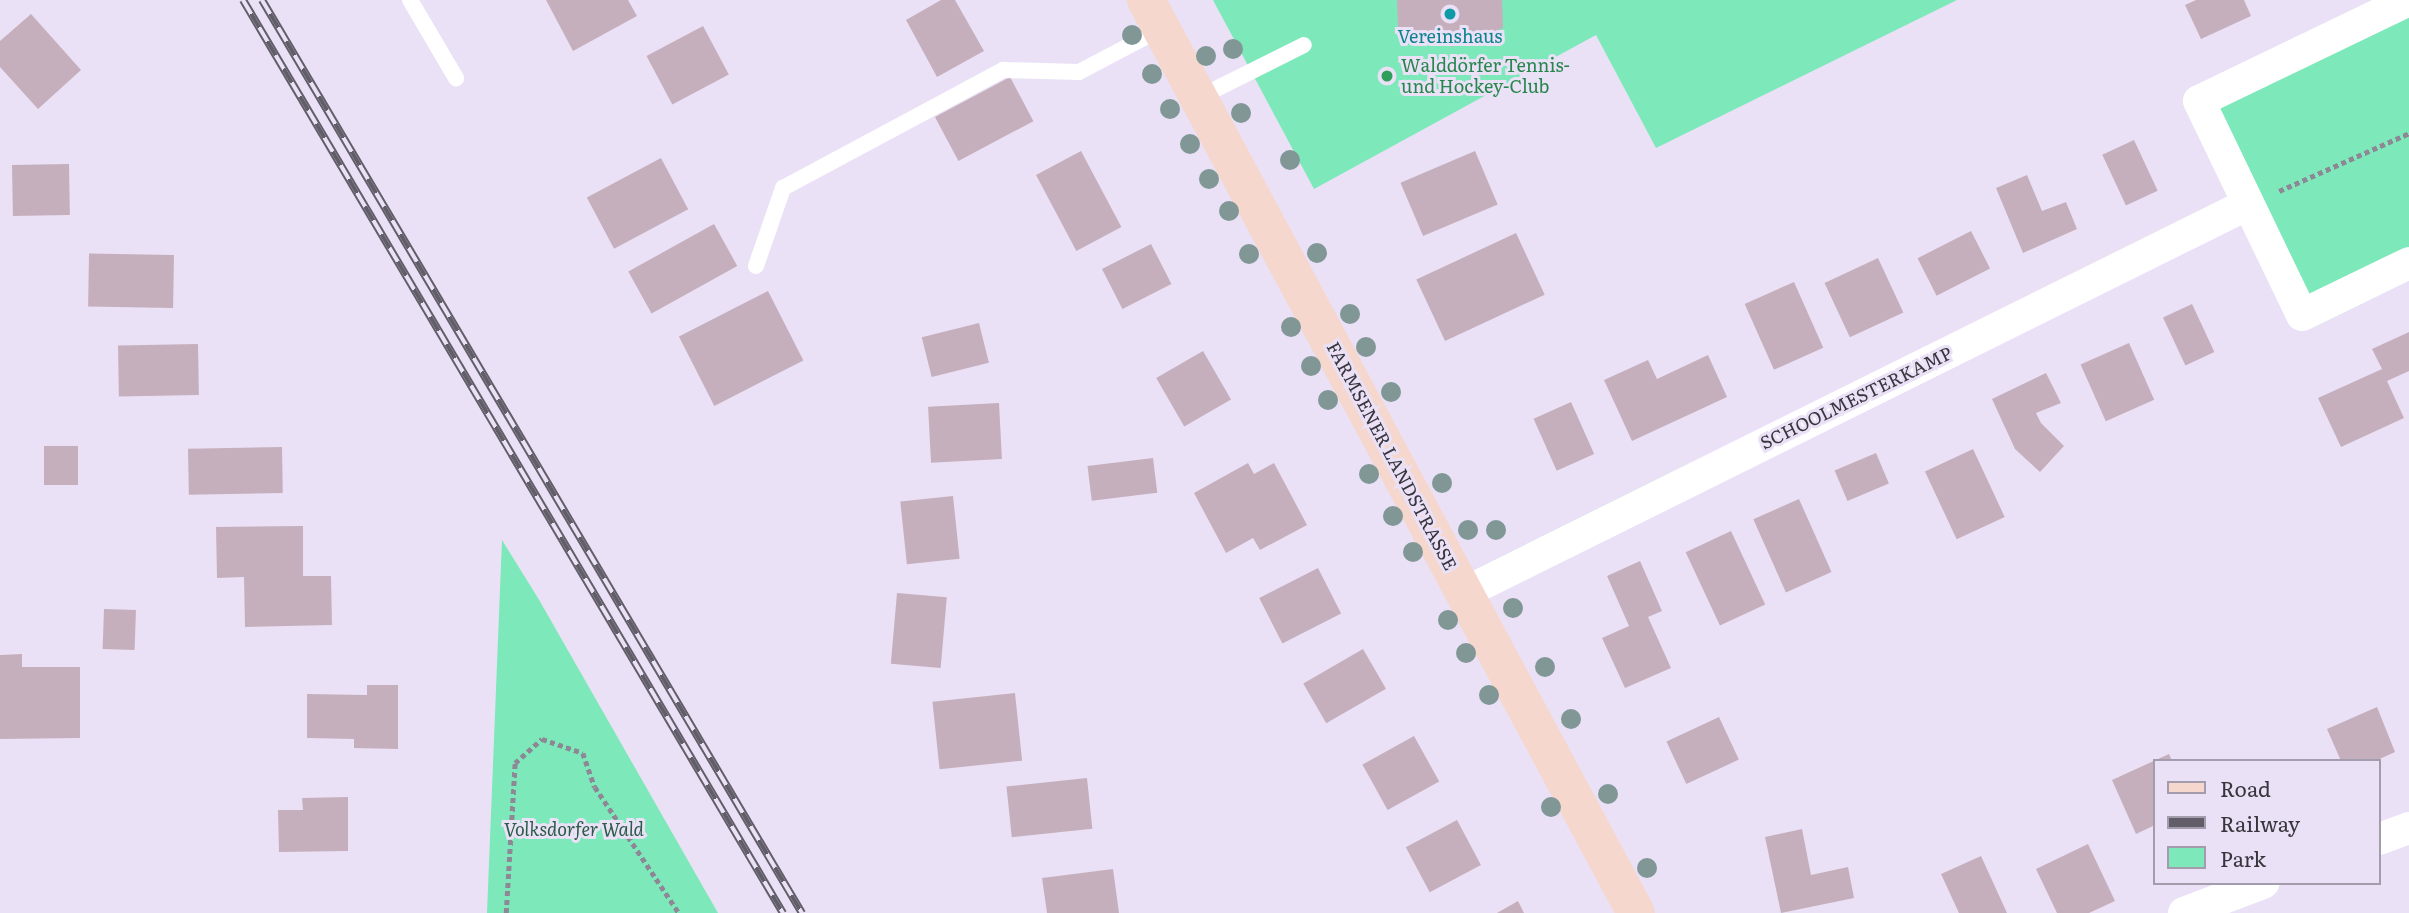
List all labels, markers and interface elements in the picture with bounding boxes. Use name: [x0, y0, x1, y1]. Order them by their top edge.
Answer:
marker: Vereinshaus: [1442, 6, 1458, 22]
place label: Vereinshaus: [1398, 25, 1502, 47]
place label: Walddörfer Tennis- und Hockey-Club: [1401, 55, 1570, 98]
marker: Walddörfer Tennis- und Hockey-Club: [1379, 68, 1395, 84]
street label: FARMSENER LANDSTRASSE: [1322, 338, 1462, 574]
street label: SCHOOLMESTERKAMP: [1757, 342, 1955, 454]
legend: [2154, 759, 2381, 885]
text: Road: [2220, 772, 2271, 803]
text: Railway: [2220, 807, 2300, 838]
park label: Volksdorfer Wald: [504, 818, 644, 840]
text: Park: [2220, 842, 2266, 873]

